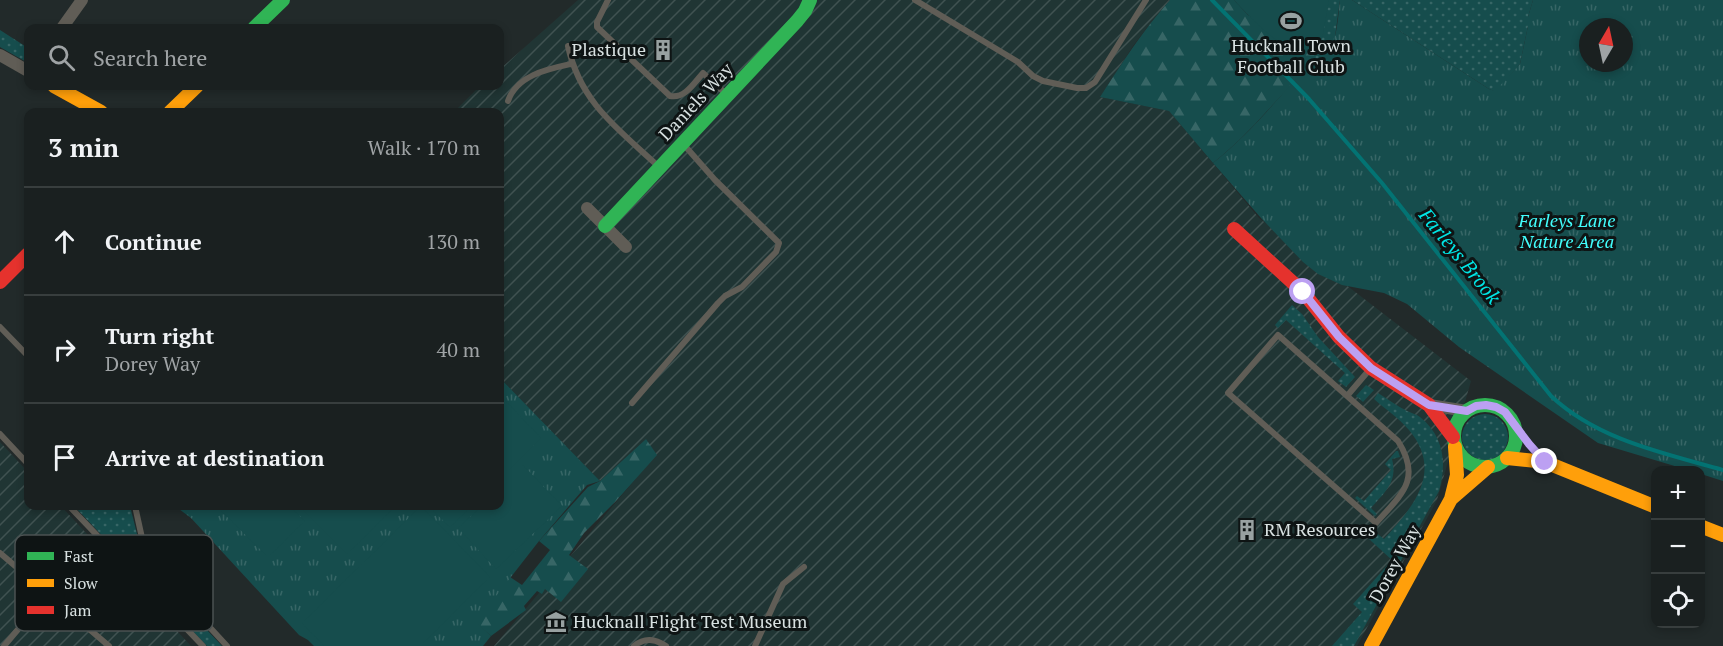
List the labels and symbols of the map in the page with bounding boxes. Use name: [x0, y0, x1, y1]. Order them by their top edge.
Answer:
sports icon: Hucknall Town Football Club: [1279, 9, 1303, 33]
north arrow: [1579, 18, 1633, 72]
place label: Hucknall Town Football Club: [1231, 33, 1351, 78]
place label: Plastique: [572, 37, 646, 61]
building icon: Plastique: [651, 38, 675, 62]
street label: Daniels Way: [653, 56, 738, 145]
water label: Farleys Brook: [1413, 201, 1508, 309]
park label: Farleys Lane Nature Area: [1518, 208, 1615, 253]
route start: [1289, 278, 1315, 304]
route end: [1531, 448, 1557, 474]
place label: RM Resources: [1264, 517, 1376, 541]
building icon: RM Resources: [1235, 518, 1259, 542]
street label: Dorey Way: [1363, 519, 1426, 607]
legend: [15, 535, 213, 631]
text: Fast: [64, 545, 94, 567]
text: Slow: [64, 572, 98, 594]
text: Jam: [64, 599, 92, 621]
place label: Hucknall Flight Test Museum: [573, 609, 808, 633]
museum icon: Hucknall Flight Test Museum: [544, 610, 568, 634]

